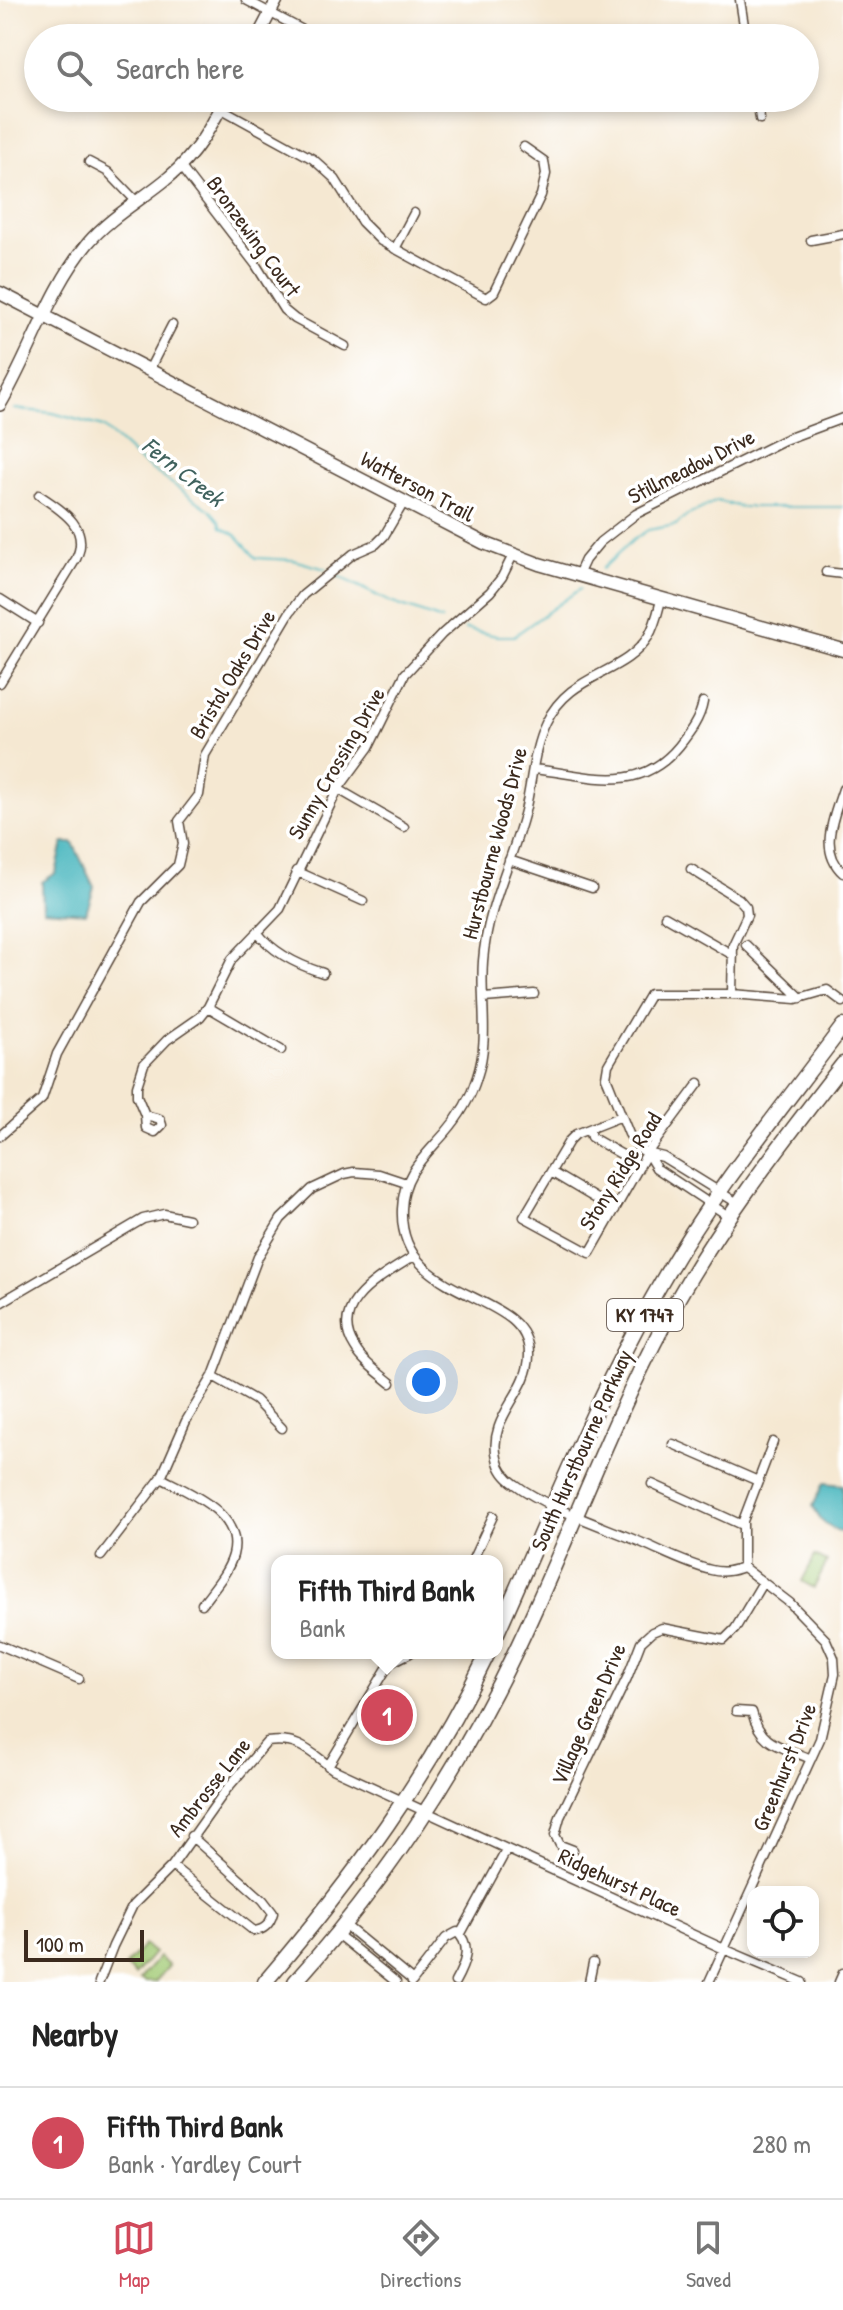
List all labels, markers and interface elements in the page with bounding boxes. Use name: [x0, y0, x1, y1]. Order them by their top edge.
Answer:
search box: [24, 24, 819, 112]
icon: search: [52, 46, 96, 90]
text: Search here: [116, 48, 244, 88]
street label: Bronzewing Court: [200, 170, 308, 303]
street label: Stillmeadow Drive: [622, 421, 760, 511]
water label: Fern Creek: [136, 429, 233, 515]
street label: Watterson Trail: [356, 443, 480, 529]
street label: Bristol Oaks Drive: [182, 604, 282, 744]
street label: Sunny Crossing Drive: [280, 681, 392, 844]
street label: Hurstbourne Woods Drive: [454, 744, 534, 942]
street label: Stony Ridge Road: [572, 1106, 668, 1236]
road number: KY 1747: [607, 1299, 683, 1331]
street label: South Hurstbourne Parkway: [523, 1345, 639, 1555]
your location: [406, 1362, 446, 1402]
popup: [271, 1555, 503, 1659]
text: Fifth Third Bank: [299, 1570, 475, 1610]
text: Bank: [299, 1610, 345, 1645]
street label: Village Green Drive: [543, 1638, 633, 1790]
pin: 1: [361, 1685, 413, 1745]
street label: Greenhurst Drive: [745, 1698, 823, 1835]
street label: Ambrosse Lane: [161, 1731, 257, 1843]
street label: Ridgehurst Place: [554, 1841, 686, 1924]
map controls: [747, 1886, 819, 1958]
button: locate: [747, 1886, 819, 1958]
scale bar: [24, 1926, 144, 1962]
text: 100 m: [36, 1929, 84, 1959]
text: Nearby: [32, 2011, 118, 2057]
text: Fifth Third Bank: [108, 2106, 283, 2146]
text: 1: [53, 2126, 63, 2161]
text: 280 m: [752, 2126, 811, 2161]
text: Bank · Yardley Court: [108, 2146, 301, 2181]
tab: Map: [112, 2216, 156, 2294]
tab: Directions: [381, 2216, 462, 2294]
tab: Saved: [686, 2216, 731, 2294]

